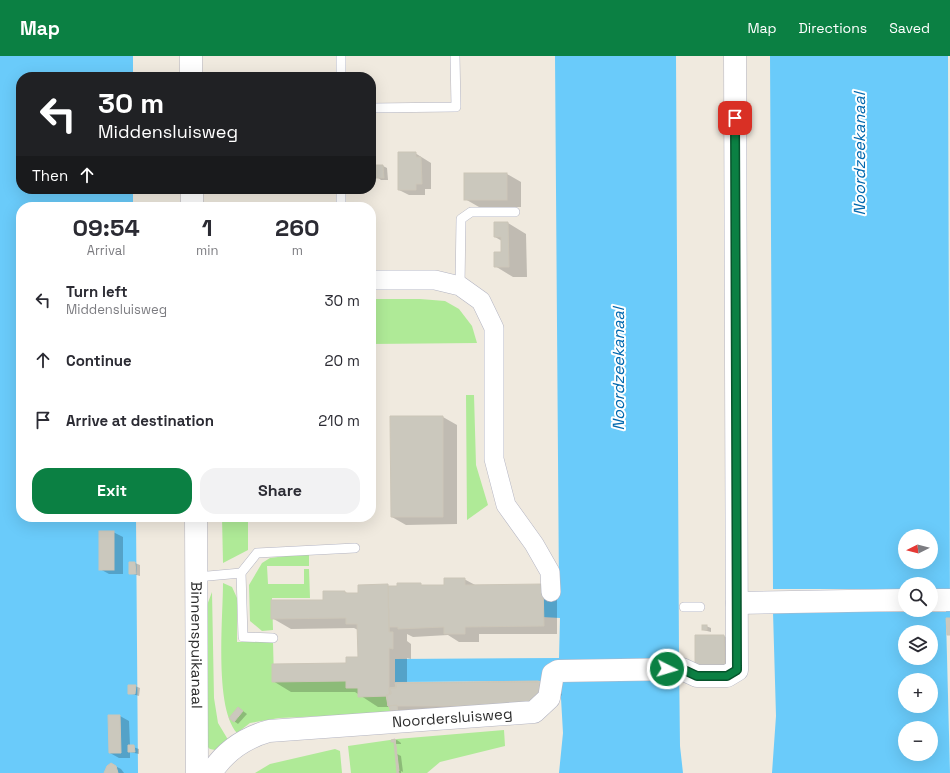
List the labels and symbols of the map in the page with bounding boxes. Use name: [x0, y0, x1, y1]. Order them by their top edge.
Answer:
water label: Noordzeekanaal: [849, 90, 870, 216]
pin: [718, 101, 752, 135]
water label: Noordzeekanaal: [608, 305, 629, 431]
north arrow: [898, 529, 938, 569]
street label: Binnenspuikanaal: [187, 581, 207, 709]
position arrow: [646, 648, 688, 690]
street label: Noordersluisweg: [391, 704, 513, 731]

